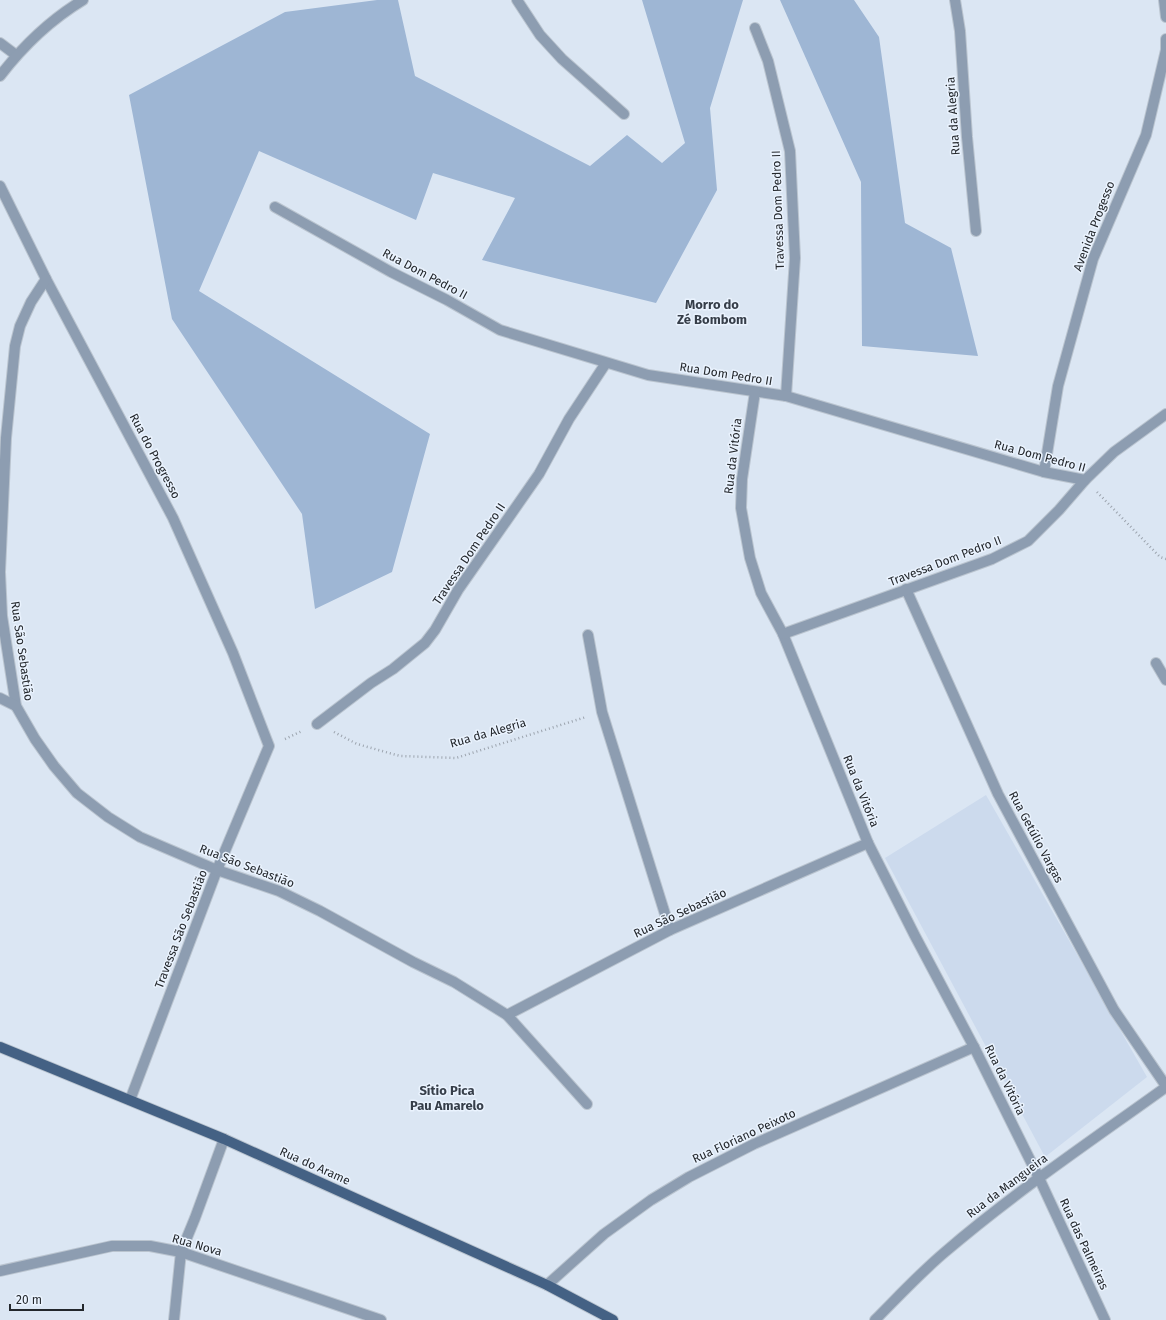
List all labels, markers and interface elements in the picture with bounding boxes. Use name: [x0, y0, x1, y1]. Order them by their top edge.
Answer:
street label: Rua da Alegria: [943, 76, 963, 156]
street label: Travessa Dom Pedro II: [769, 150, 787, 270]
street label: Avenida Progesso: [1070, 179, 1118, 273]
street label: Rua Dom Pedro II: [380, 246, 470, 302]
district label: Morro do Zé Bombom: [677, 297, 747, 327]
street label: Rua Dom Pedro II: [678, 360, 774, 388]
street label: Rua do Progresso: [127, 411, 183, 501]
street label: Rua da Vitória: [721, 417, 745, 495]
street label: Rua Dom Pedro II: [993, 437, 1087, 475]
street label: Travessa Dom Pedro II: [430, 501, 508, 607]
street label: Travessa Dom Pedro II: [887, 533, 1003, 589]
street label: Rua São Sebastião: [8, 600, 36, 702]
street label: Rua da Alegria: [448, 715, 528, 751]
street label: Rua da Vitória: [840, 753, 882, 829]
street label: Rua Getúlio Vargas: [1006, 789, 1066, 886]
street label: Rua São Sebastião: [198, 841, 296, 891]
street label: Travessa São Sebastião: [152, 868, 210, 990]
street label: Rua São Sebastião: [631, 885, 729, 941]
street label: Rua da Vitória: [982, 1043, 1028, 1117]
district label: Sítio Pica Pau Amarelo: [410, 1083, 484, 1113]
street label: Rua Floriano Peixoto: [690, 1106, 798, 1166]
street label: Rua do Arame: [278, 1144, 352, 1188]
street label: Rua da Mangueira: [964, 1151, 1050, 1221]
street label: Rua das Palmeiras: [1057, 1196, 1111, 1292]
street label: Rua Nova: [170, 1231, 224, 1259]
scale bar: [10, 1286, 83, 1312]
text: 20 m: [16, 1293, 42, 1307]

